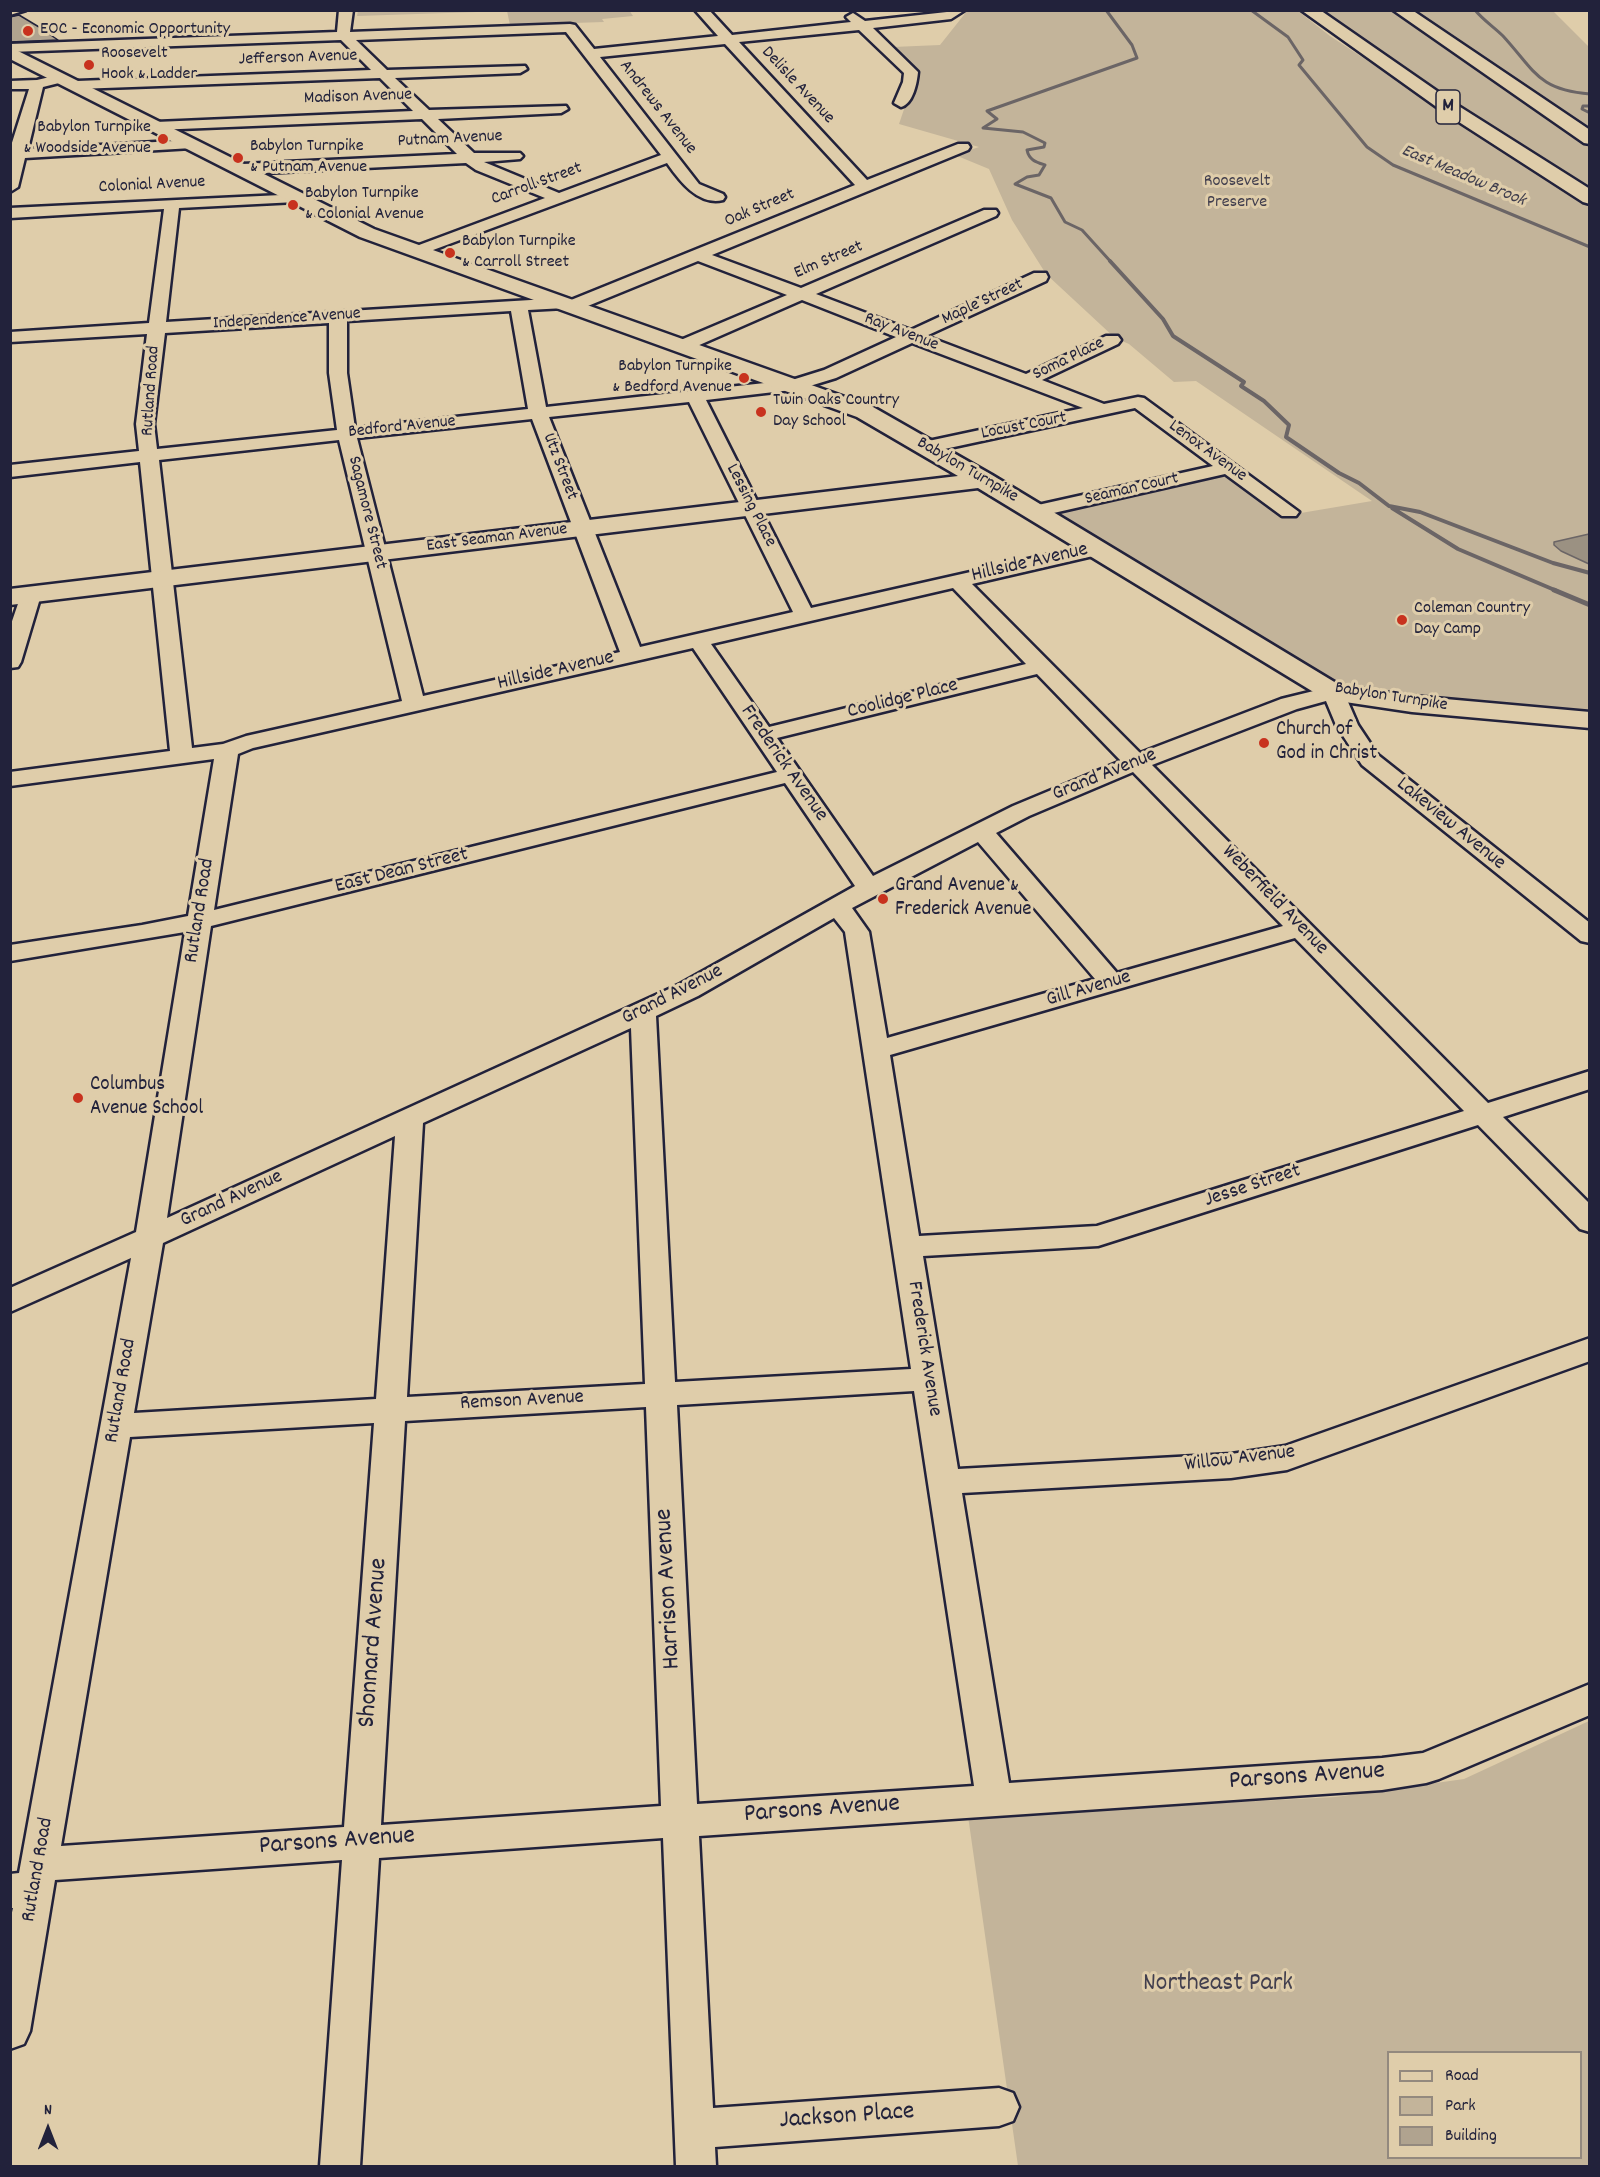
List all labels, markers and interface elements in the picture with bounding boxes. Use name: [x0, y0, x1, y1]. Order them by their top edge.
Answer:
place label: EOC - Economic Opportunity: [40, 20, 230, 42]
marker: EOC - Economic Opportunity: [21, 24, 35, 38]
street label: Delisle Avenue: [756, 43, 838, 129]
place label: Roosevelt Hook & Ladder: [101, 44, 197, 86]
street label: Jefferson Avenue: [238, 46, 358, 72]
street label: Andrews Avenue: [613, 57, 701, 159]
marker: Roosevelt Hook & Ladder: [82, 58, 96, 72]
street label: Madison Avenue: [304, 85, 412, 111]
road number: M: [1436, 90, 1460, 124]
place label: Babylon Turnpike & Woodside Avenue: [24, 118, 151, 160]
street label: Putnam Avenue: [397, 126, 503, 154]
marker: Babylon Turnpike & Woodside Avenue: [156, 132, 170, 146]
place label: Babylon Turnpike & Putnam Avenue: [250, 137, 367, 180]
water label: East Meadow Brook: [1398, 141, 1528, 213]
marker: Babylon Turnpike & Putnam Avenue: [231, 151, 245, 165]
street label: Carroll Street: [489, 159, 585, 211]
street label: Colonial Avenue: [98, 172, 206, 200]
park label: Roosevelt Preserve: [1204, 172, 1270, 214]
place label: Babylon Turnpike & Colonial Avenue: [305, 184, 424, 226]
street label: Oak Street: [722, 185, 798, 233]
marker: Babylon Turnpike & Colonial Avenue: [286, 198, 300, 212]
place label: Babylon Turnpike & Carroll Street: [462, 232, 576, 274]
street label: Elm Street: [791, 237, 867, 285]
marker: Babylon Turnpike & Carroll Street: [443, 246, 457, 260]
street label: Maple Street: [939, 275, 1027, 331]
street label: Independence Avenue: [212, 304, 362, 336]
street label: Ray Avenue: [861, 309, 941, 357]
street label: Soma Place: [1030, 333, 1108, 387]
street label: Rutland Road: [138, 345, 166, 437]
place label: Babylon Turnpike & Bedford Avenue: [612, 357, 732, 400]
marker: Babylon Turnpike & Bedford Avenue: [737, 371, 751, 385]
place label: Twin Oaks Country Day School: [773, 391, 899, 434]
marker: Twin Oaks Country Day School: [754, 405, 768, 419]
street label: Locust Court: [979, 408, 1069, 446]
street label: Bedford Avenue: [347, 412, 457, 444]
street label: Lenox Avenue: [1164, 416, 1250, 488]
street label: Utz Street: [536, 430, 582, 504]
street label: Babylon Turnpike: [912, 433, 1022, 509]
street label: Sagamore Street: [342, 454, 390, 572]
street label: Lessing Place: [720, 461, 780, 551]
street label: Seaman Court: [1083, 469, 1181, 511]
street label: East Seaman Avenue: [425, 520, 569, 558]
street label: Hillside Avenue: [969, 538, 1091, 590]
place label: Coleman Country Day Camp: [1414, 599, 1530, 642]
marker: Coleman Country Day Camp: [1395, 613, 1409, 627]
street label: Hillside Avenue: [495, 646, 617, 698]
street label: Coolidge Place: [845, 674, 961, 726]
street label: Babylon Turnpike: [1333, 678, 1449, 718]
street label: Frederick Avenue: [734, 701, 832, 827]
place label: Church of God in Christ: [1276, 718, 1377, 768]
marker: Church of God in Christ: [1257, 736, 1271, 750]
street label: Grand Avenue: [1049, 744, 1161, 808]
street label: Lakeview Avenue: [1390, 773, 1510, 877]
street label: Weberfield Avenue: [1215, 841, 1333, 961]
street label: East Dean Street: [333, 843, 471, 901]
street label: Rutland Road: [180, 857, 222, 965]
place label: Grand Avenue & Frederick Avenue: [895, 874, 1031, 924]
marker: Grand Avenue & Frederick Avenue: [876, 892, 890, 906]
street label: Grand Avenue: [618, 960, 728, 1032]
street label: Gill Avenue: [1044, 966, 1134, 1014]
place label: Columbus Avenue School: [90, 1073, 203, 1123]
marker: Columbus Avenue School: [71, 1091, 85, 1105]
street label: Jesse Street: [1202, 1160, 1304, 1214]
street label: Grand Avenue: [177, 1165, 287, 1235]
street label: Frederick Avenue: [900, 1280, 946, 1418]
street label: Rutland Road: [100, 1337, 144, 1445]
street label: Remson Avenue: [459, 1386, 585, 1418]
street label: Willow Avenue: [1183, 1441, 1297, 1479]
street label: Harrison Avenue: [650, 1508, 690, 1670]
street label: Shonnard Avenue: [354, 1557, 396, 1729]
street label: Parsons Avenue: [1228, 1757, 1386, 1799]
street label: Parsons Avenue: [743, 1790, 901, 1832]
street label: Rutland Road: [17, 1816, 61, 1924]
street label: Parsons Avenue: [258, 1822, 416, 1864]
park label: Northeast Park: [1143, 1969, 1293, 2001]
legend: [1387, 2051, 1582, 2159]
text: Road: [1445, 2064, 1479, 2089]
text: Park: [1445, 2094, 1476, 2119]
street label: Jackson Place: [778, 2098, 916, 2138]
north arrow: [18, 2099, 78, 2159]
text: N: [44, 2099, 52, 2122]
text: Building: [1445, 2124, 1497, 2149]

